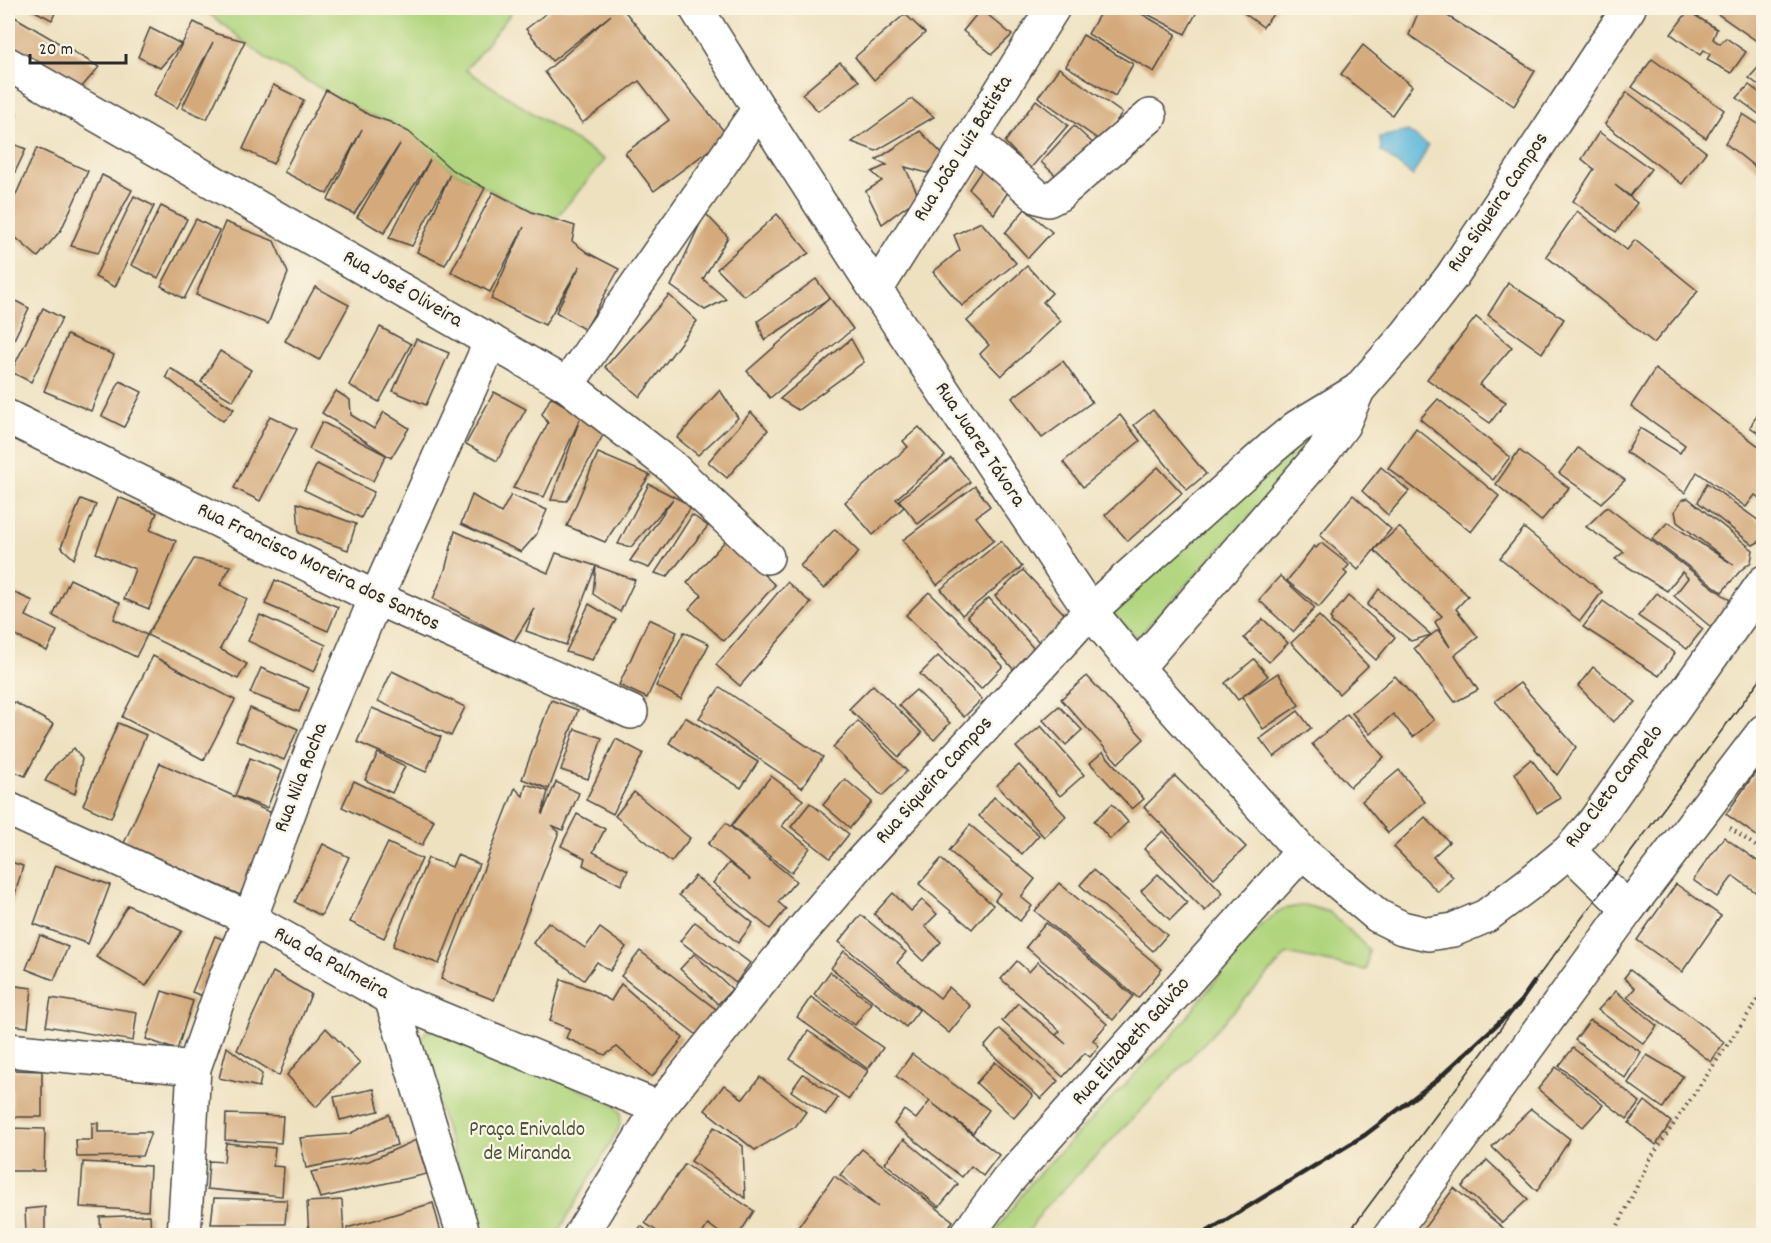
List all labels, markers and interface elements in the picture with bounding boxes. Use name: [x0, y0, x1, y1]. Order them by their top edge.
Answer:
scale bar: [30, 27, 126, 65]
text: 20 m: [39, 38, 73, 63]
street label: Rua João Luiz Batista: [907, 69, 1022, 228]
street label: Rua Siqueira Campos: [1441, 127, 1557, 279]
street label: Rua José Oliveira: [336, 244, 469, 337]
street label: Rua Juarez Távora: [926, 377, 1033, 514]
street label: Rua Francisco Moreira dos Santos: [191, 496, 445, 640]
street label: Rua Siqueira Campos: [869, 710, 1001, 852]
street label: Rua Nila Rocha: [267, 718, 337, 837]
street label: Rua Cleto Campelo: [1558, 719, 1672, 855]
street label: Rua da Palmeira: [268, 920, 395, 1009]
street label: Rua Elizabeth Galvão: [1066, 971, 1198, 1113]
park label: Praça Enivaldo de Miranda: [469, 1116, 585, 1170]

